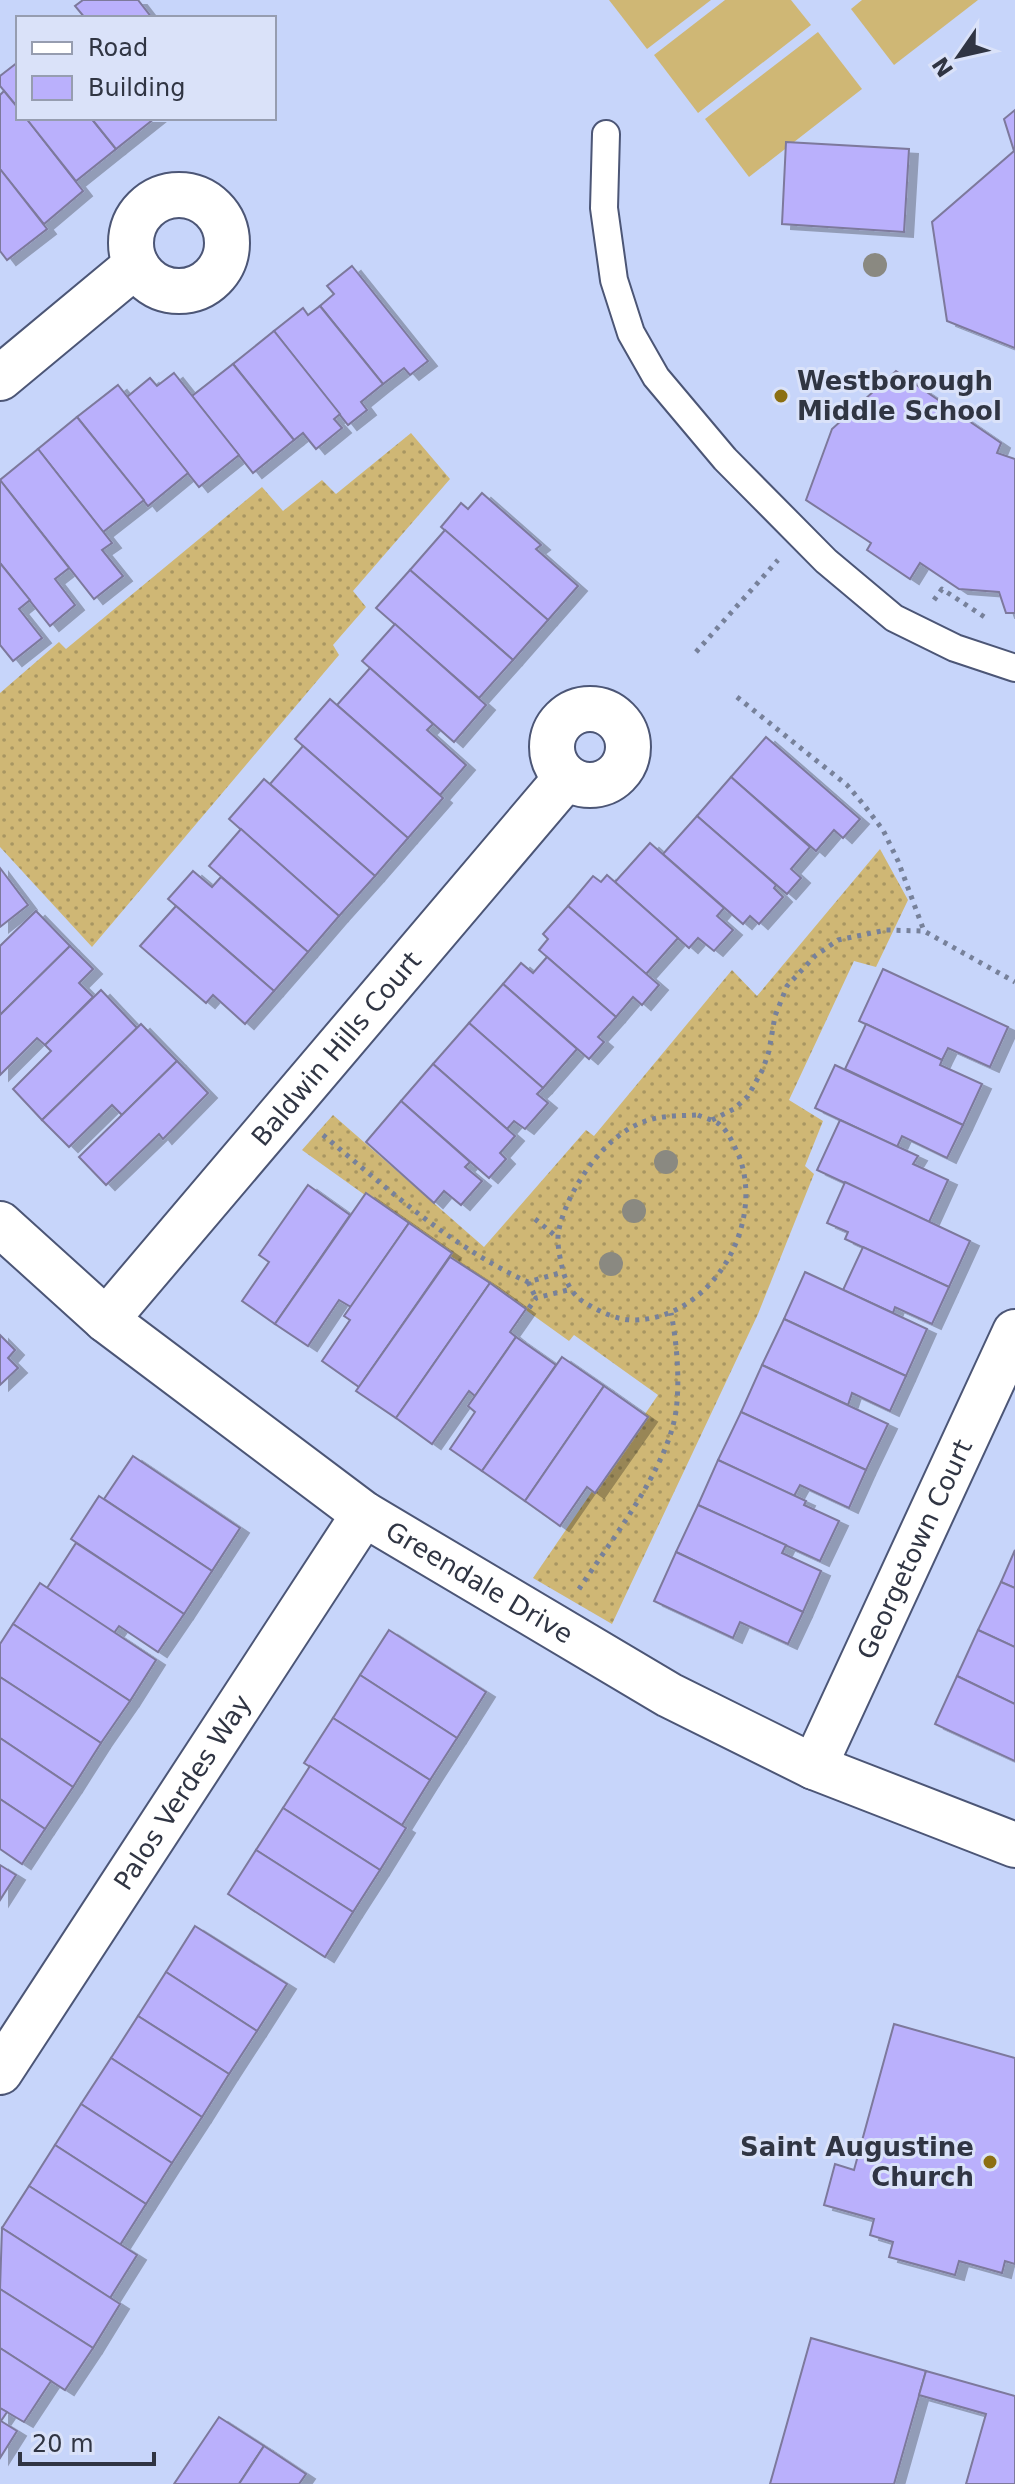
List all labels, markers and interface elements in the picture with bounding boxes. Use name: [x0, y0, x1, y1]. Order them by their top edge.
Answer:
legend: [16, 16, 276, 120]
north arrow: [919, 16, 999, 96]
text: Road: [88, 34, 148, 62]
text: N: [927, 52, 958, 82]
text: Building: [88, 74, 185, 102]
place label: Westborough Middle School: [797, 366, 1002, 426]
marker: Westborough Middle School: [772, 387, 790, 405]
street label: Baldwin Hills Court: [246, 945, 427, 1152]
street label: Georgetown Court: [851, 1435, 978, 1664]
street label: Greendale Drive: [381, 1515, 578, 1649]
street label: Palos Verdes Way: [108, 1689, 257, 1896]
place label: Saint Augustine Church: [740, 2132, 974, 2192]
marker: Saint Augustine Church: [981, 2153, 999, 2171]
scale bar: [20, 2416, 154, 2466]
text: 20 m: [32, 2430, 94, 2458]

